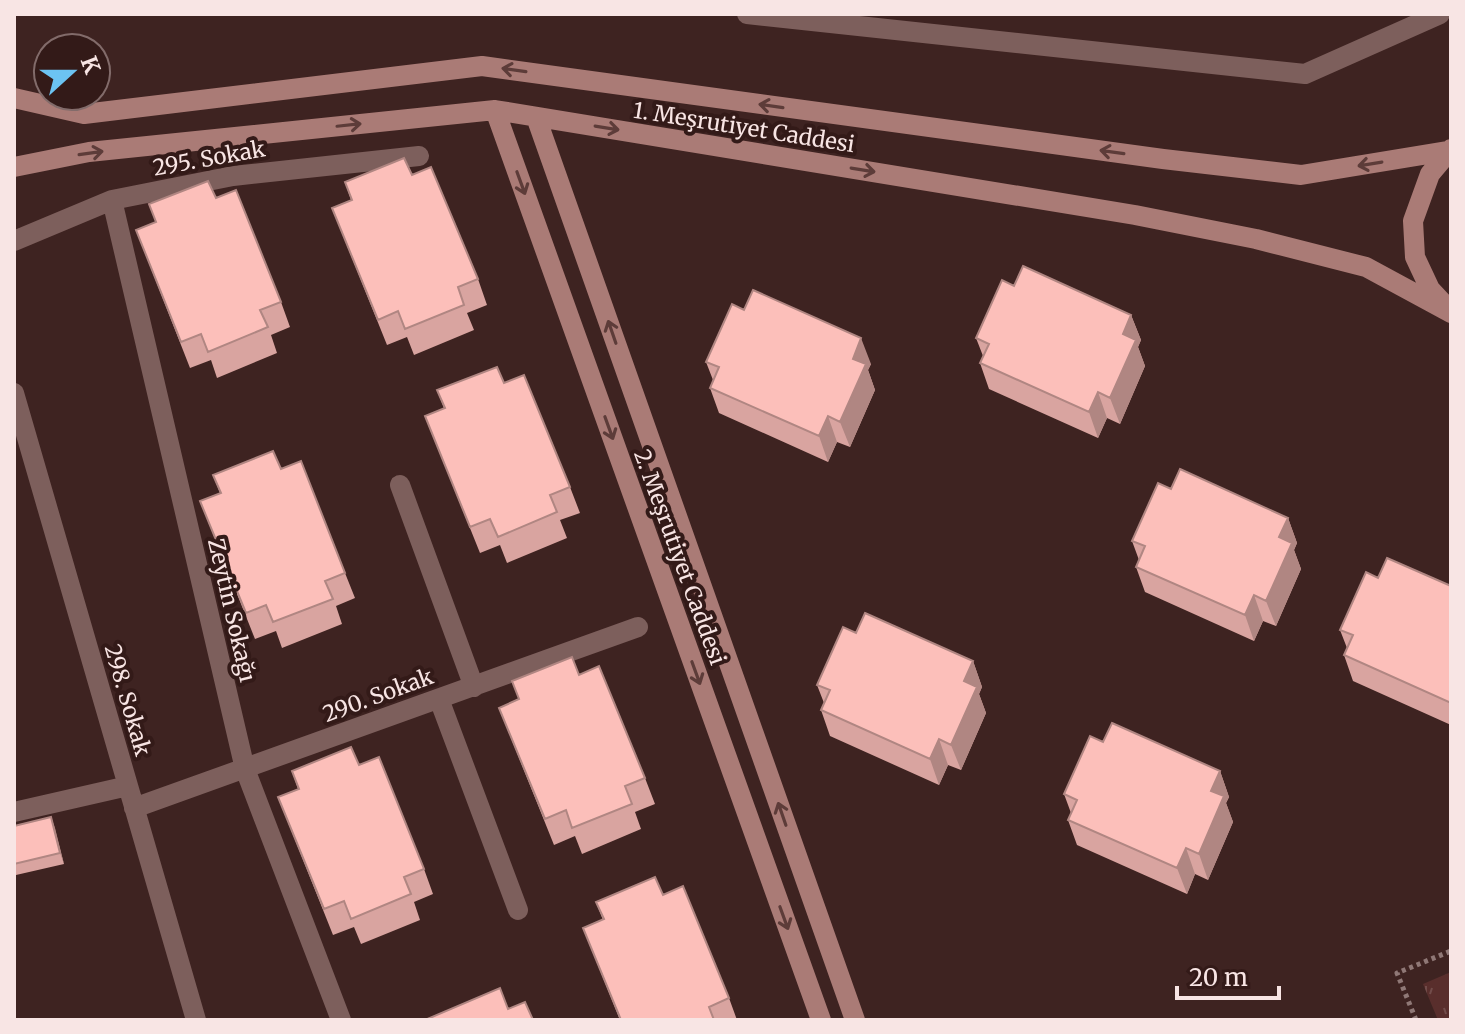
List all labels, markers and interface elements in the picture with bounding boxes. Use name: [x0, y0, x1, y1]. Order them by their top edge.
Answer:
north arrow: [32, 32, 112, 112]
text: K: [75, 52, 107, 78]
one-way arrow: [502, 62, 527, 77]
street label: 1. Meşrutiyet Caddesi: [631, 96, 857, 158]
one-way arrow: [759, 98, 784, 113]
one-way arrow: [335, 118, 362, 133]
one-way arrow: [594, 122, 619, 137]
street label: 295. Sokak: [151, 134, 267, 182]
one-way arrow: [1100, 144, 1125, 159]
one-way arrow: [78, 145, 103, 160]
one-way arrow: [1358, 157, 1383, 172]
one-way arrow: [850, 164, 876, 179]
one-way arrow: [515, 171, 529, 195]
one-way arrow: [604, 319, 619, 344]
one-way arrow: [602, 415, 617, 440]
street label: 2. Meşrutiyet Caddesi: [628, 445, 732, 669]
street label: Zeytin Sokağı: [202, 535, 262, 685]
street label: 298. Sokak: [99, 641, 157, 759]
one-way arrow: [690, 660, 705, 685]
street label: 290. Sokak: [319, 662, 437, 728]
one-way arrow: [774, 802, 789, 827]
one-way arrow: [778, 905, 792, 930]
scale bar: [1177, 950, 1279, 1000]
text: 20 m: [1189, 962, 1248, 993]

